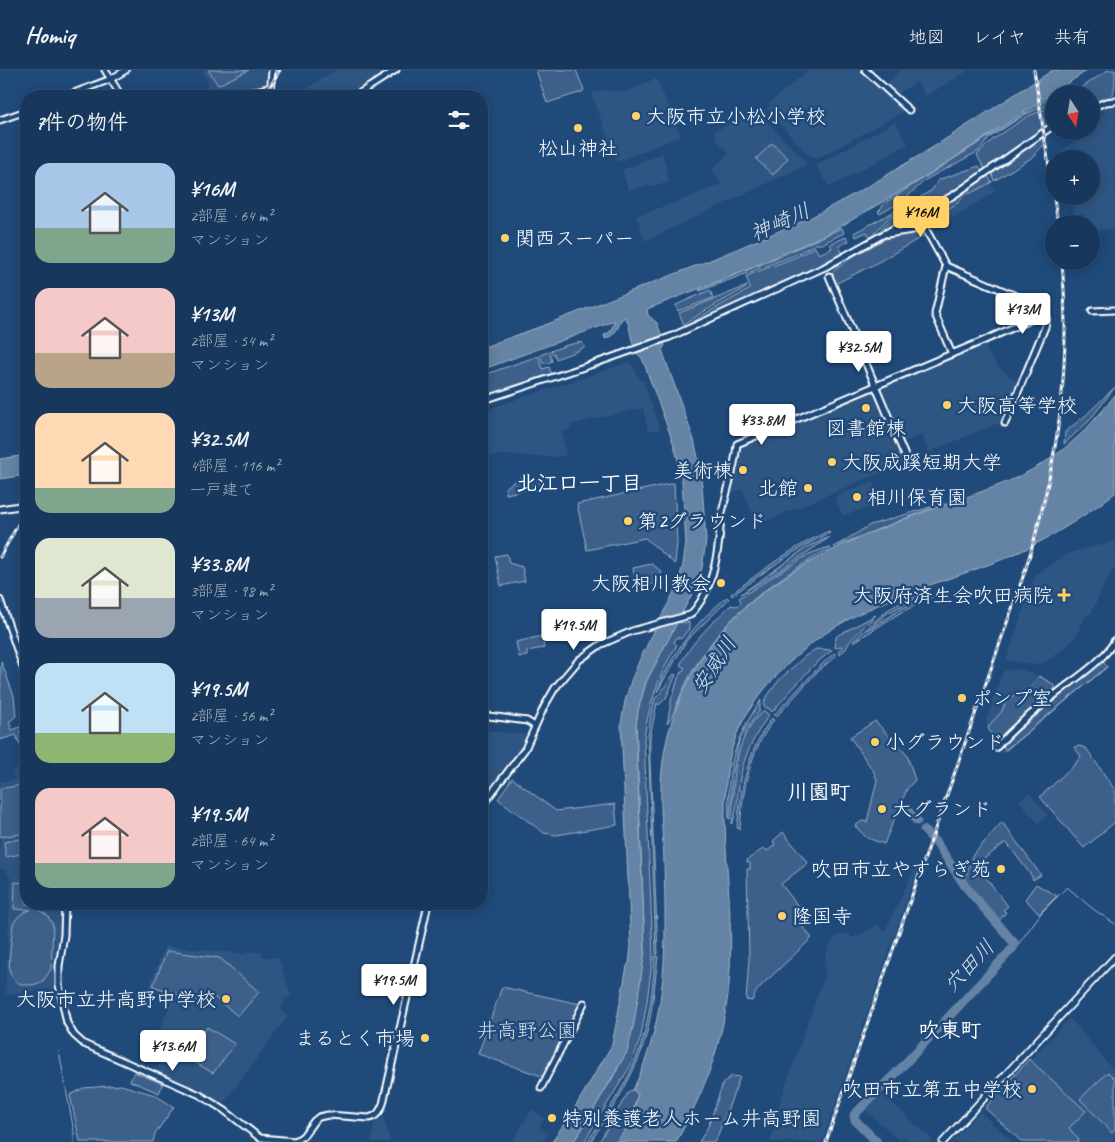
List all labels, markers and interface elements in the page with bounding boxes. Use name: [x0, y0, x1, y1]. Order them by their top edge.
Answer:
text: Homiq: [25, 20, 75, 50]
text: 地図: [909, 26, 945, 48]
text: レイヤ: [973, 26, 1026, 48]
text: 共有: [1054, 26, 1090, 48]
north arrow: [1045, 85, 1100, 140]
map controls: [1045, 85, 1100, 270]
place label: 大阪市立小松小学校: [646, 104, 826, 129]
icon: filters: [445, 106, 473, 134]
text: 7件の物件: [35, 109, 128, 135]
marker: 大阪市立小松小学校: [630, 110, 642, 122]
marker: 松山神社: [572, 122, 584, 134]
place label: 松山神社: [538, 136, 618, 161]
button: +: [1045, 150, 1100, 205]
text: ¥16M: [190, 176, 234, 202]
icon: home: [75, 183, 135, 243]
pin: ¥16M: [891, 196, 951, 238]
water label: 神崎川: [746, 197, 814, 247]
text: ¥16M: [904, 202, 938, 222]
text: 2部屋 · 64 m²: [190, 206, 272, 226]
button: −: [1045, 215, 1100, 270]
place label: 関西スーパー: [515, 226, 634, 251]
text: マンション: [190, 230, 269, 250]
marker: 関西スーパー: [499, 232, 511, 244]
pin: ¥13M: [993, 292, 1053, 335]
text: ¥13M: [1006, 299, 1040, 319]
text: ¥13M: [190, 301, 234, 327]
icon: home: [75, 308, 135, 368]
pin: ¥32.5M: [818, 330, 900, 373]
text: 2部屋 · 54 m²: [190, 331, 272, 351]
text: ¥32.5M: [837, 337, 881, 357]
text: マンション: [190, 355, 269, 375]
place label: 大阪高等学校: [957, 393, 1077, 418]
marker: 大阪高等学校: [941, 399, 953, 411]
marker: 図書館棟: [860, 402, 872, 414]
pin: ¥33.8M: [721, 404, 803, 446]
text: ¥33.8M: [740, 410, 784, 430]
place label: 図書館棟: [826, 416, 906, 441]
text: ¥32.5M: [190, 426, 247, 452]
icon: home: [75, 433, 135, 493]
place label: 大阪成蹊短期大学: [842, 450, 1002, 475]
text: 4部屋 · 116 m²: [190, 456, 280, 476]
marker: 大阪成蹊短期大学: [826, 456, 838, 468]
place label: 美術棟: [673, 458, 733, 483]
marker: 美術棟: [737, 464, 749, 476]
district label: 北江口一丁目: [516, 470, 642, 496]
place label: 北館: [758, 476, 798, 501]
text: 一戸建て: [190, 480, 254, 500]
marker: 北館: [802, 482, 814, 494]
place label: 相川保育園: [867, 485, 967, 510]
marker: 相川保育園: [851, 491, 863, 503]
place label: 第2グラウンド: [638, 509, 767, 534]
marker: 第2グラウンド: [622, 515, 634, 527]
text: ¥33.8M: [190, 551, 247, 577]
icon: home: [75, 558, 135, 618]
place label: 大阪相川教会: [591, 571, 711, 596]
marker: 大阪相川教会: [715, 577, 727, 589]
text: 3部屋 · 98 m²: [190, 581, 272, 601]
place label: 大阪府済生会吹田病院: [853, 583, 1053, 608]
marker: 大阪府済生会吹田病院: [1057, 588, 1071, 602]
text: マンション: [190, 605, 269, 625]
pin: ¥19.5M: [533, 608, 615, 651]
text: ¥19.5M: [552, 615, 596, 635]
water label: 安威川: [686, 632, 742, 698]
text: ¥19.5M: [190, 676, 247, 702]
icon: home: [75, 683, 135, 743]
place label: ポンプ室: [972, 686, 1052, 711]
marker: ポンプ室: [956, 692, 968, 704]
text: 2部屋 · 56 m²: [190, 706, 272, 726]
text: マンション: [190, 730, 269, 750]
place label: 小グラウンド: [885, 730, 1005, 755]
marker: 小グラウンド: [869, 736, 881, 748]
district label: 川園町: [788, 779, 851, 805]
place label: 大グランド: [892, 797, 992, 822]
text: ¥19.5M: [190, 801, 247, 827]
marker: 大グランド: [876, 803, 888, 815]
icon: home: [75, 808, 135, 868]
text: 2部屋 · 64 m²: [190, 831, 272, 851]
text: マンション: [190, 855, 269, 875]
place label: 吹田市立やすらぎ苑: [811, 857, 991, 882]
marker: 吹田市立やすらぎ苑: [995, 863, 1007, 875]
place label: 隆国寺: [792, 904, 852, 929]
marker: 隆国寺: [776, 910, 788, 922]
water label: 穴田川: [938, 934, 1000, 998]
pin: ¥19.5M: [353, 964, 435, 1006]
text: ¥19.5M: [372, 970, 416, 990]
place label: 大阪市立井高野中学校: [16, 987, 216, 1012]
marker: 大阪市立井高野中学校: [220, 993, 232, 1005]
district label: 吹東町: [919, 1017, 982, 1043]
park label: 井高野公園: [477, 1018, 577, 1043]
place label: まるとく市場: [295, 1026, 415, 1051]
pin: ¥13.6M: [132, 1030, 214, 1072]
marker: まるとく市場: [419, 1032, 431, 1044]
text: ¥13.6M: [151, 1036, 195, 1056]
place label: 吹田市立第五中学校: [842, 1077, 1022, 1102]
marker: 吹田市立第五中学校: [1026, 1083, 1038, 1095]
place label: 特別養護老人ホーム井高野園: [562, 1106, 821, 1131]
marker: 特別養護老人ホーム井高野園: [546, 1112, 558, 1124]

